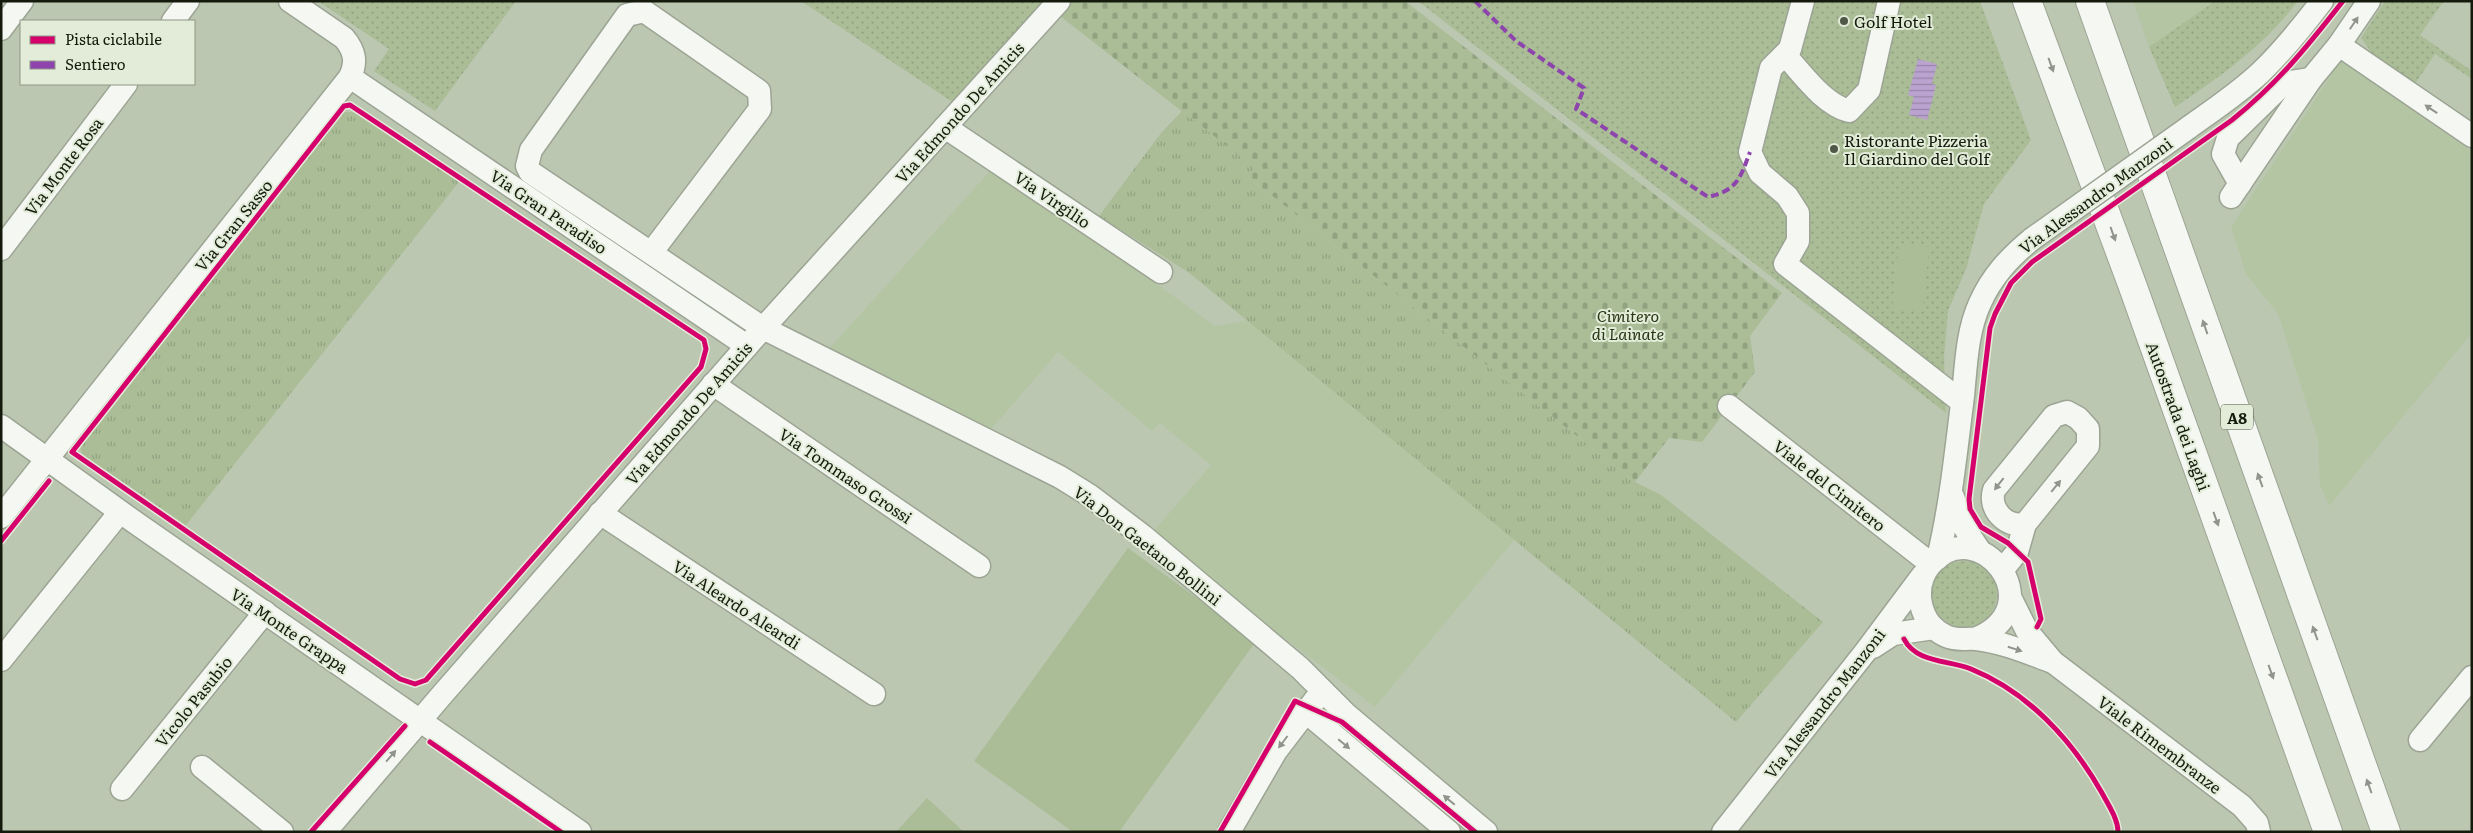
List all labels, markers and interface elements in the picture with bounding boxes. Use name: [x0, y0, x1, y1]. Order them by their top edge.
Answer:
place label: Golf Hotel: [1854, 9, 1932, 33]
marker: Golf Hotel: [1838, 15, 1850, 27]
one-way arrow: [2349, 16, 2359, 30]
legend: [20, 20, 195, 85]
text: Pista ciclabile: [65, 27, 162, 50]
street label: Via Edmondo De Amicis: [889, 36, 1029, 188]
text: Sentiero: [65, 52, 126, 75]
one-way arrow: [2048, 58, 2055, 73]
one-way arrow: [2425, 104, 2438, 114]
street label: Via Monte Rosa: [18, 111, 108, 220]
place label: Ristorante Pizzeria Il Giardino del Golf: [1844, 128, 1991, 170]
street label: Via Alessandro Manzoni: [2013, 131, 2177, 259]
marker: Ristorante Pizzeria Il Giardino del Golf: [1828, 143, 1840, 155]
street label: Via Gran Paradiso: [486, 163, 612, 259]
street label: Via Virgilio: [1010, 165, 1096, 233]
street label: Via Gran Sasso: [188, 174, 278, 276]
one-way arrow: [2109, 227, 2117, 242]
park label: Cimitero di Lainate: [1592, 303, 1664, 345]
one-way arrow: [2201, 319, 2209, 334]
street label: Via Edmondo De Amicis: [619, 336, 757, 490]
street label: Autostrada dei Laghi: [2141, 338, 2217, 494]
road number: A8: [2221, 404, 2253, 430]
street label: Via Tommaso Grossi: [775, 421, 917, 529]
street label: Viale del Cimitero: [1769, 433, 1891, 537]
one-way arrow: [2256, 472, 2264, 487]
one-way arrow: [1994, 477, 2005, 490]
street label: Via Don Gaetano Bollini: [1069, 479, 1227, 611]
one-way arrow: [2050, 480, 2061, 493]
one-way arrow: [2213, 511, 2220, 526]
street label: Via Aleardo Aleardi: [668, 554, 806, 654]
street label: Via Monte Grappa: [226, 581, 354, 679]
street label: Via Alessandro Manzoni: [1758, 623, 1890, 783]
one-way arrow: [2311, 625, 2318, 640]
one-way arrow: [2007, 645, 2022, 653]
street label: Vicolo Pasubio: [149, 650, 237, 752]
one-way arrow: [2268, 664, 2275, 679]
street label: Viale Rimembranze: [2093, 689, 2227, 799]
one-way arrow: [1277, 735, 1288, 748]
one-way arrow: [1337, 738, 1350, 749]
one-way arrow: [385, 751, 397, 763]
one-way arrow: [2365, 778, 2373, 793]
one-way arrow: [1443, 795, 1456, 806]

